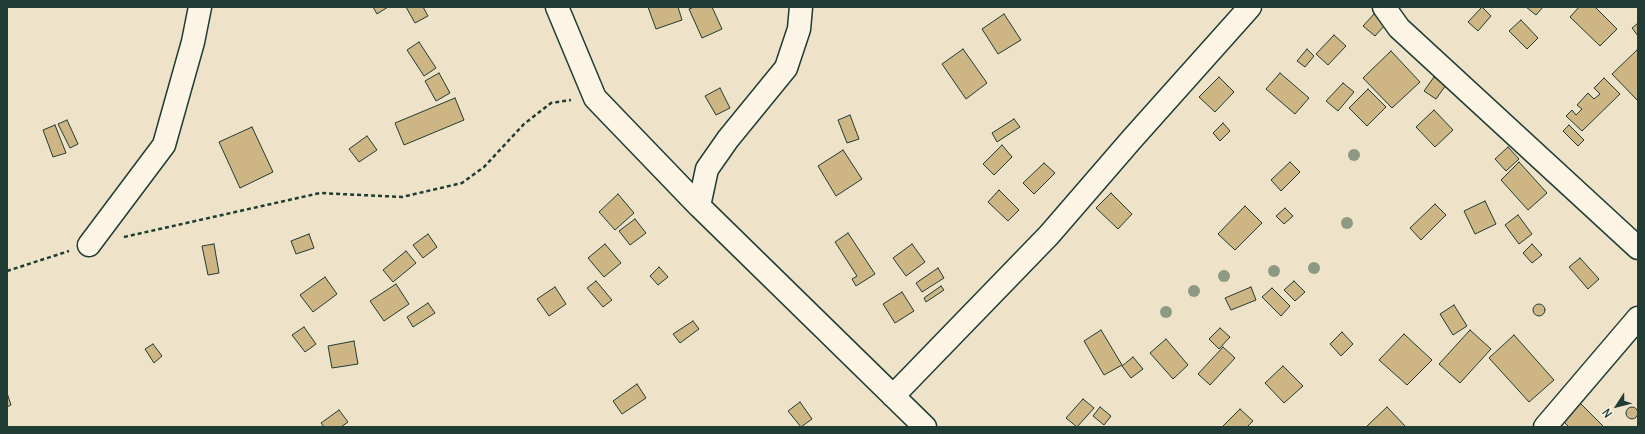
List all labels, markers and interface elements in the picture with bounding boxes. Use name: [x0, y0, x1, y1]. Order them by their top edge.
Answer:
north arrow: [1597, 386, 1637, 426]
text: N: [1599, 406, 1615, 420]

